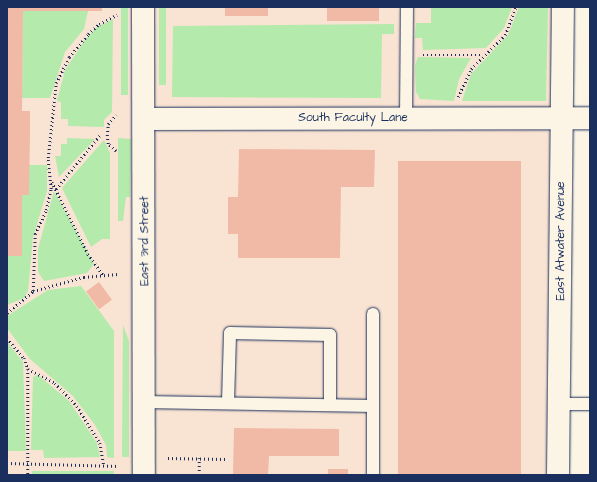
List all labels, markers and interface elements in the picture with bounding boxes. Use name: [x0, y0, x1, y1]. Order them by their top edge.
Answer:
street label: South Faculty Lane: [298, 111, 408, 125]
street label: East Atwater Avenue: [554, 182, 568, 300]
street label: East 3rd Street: [138, 196, 152, 286]

